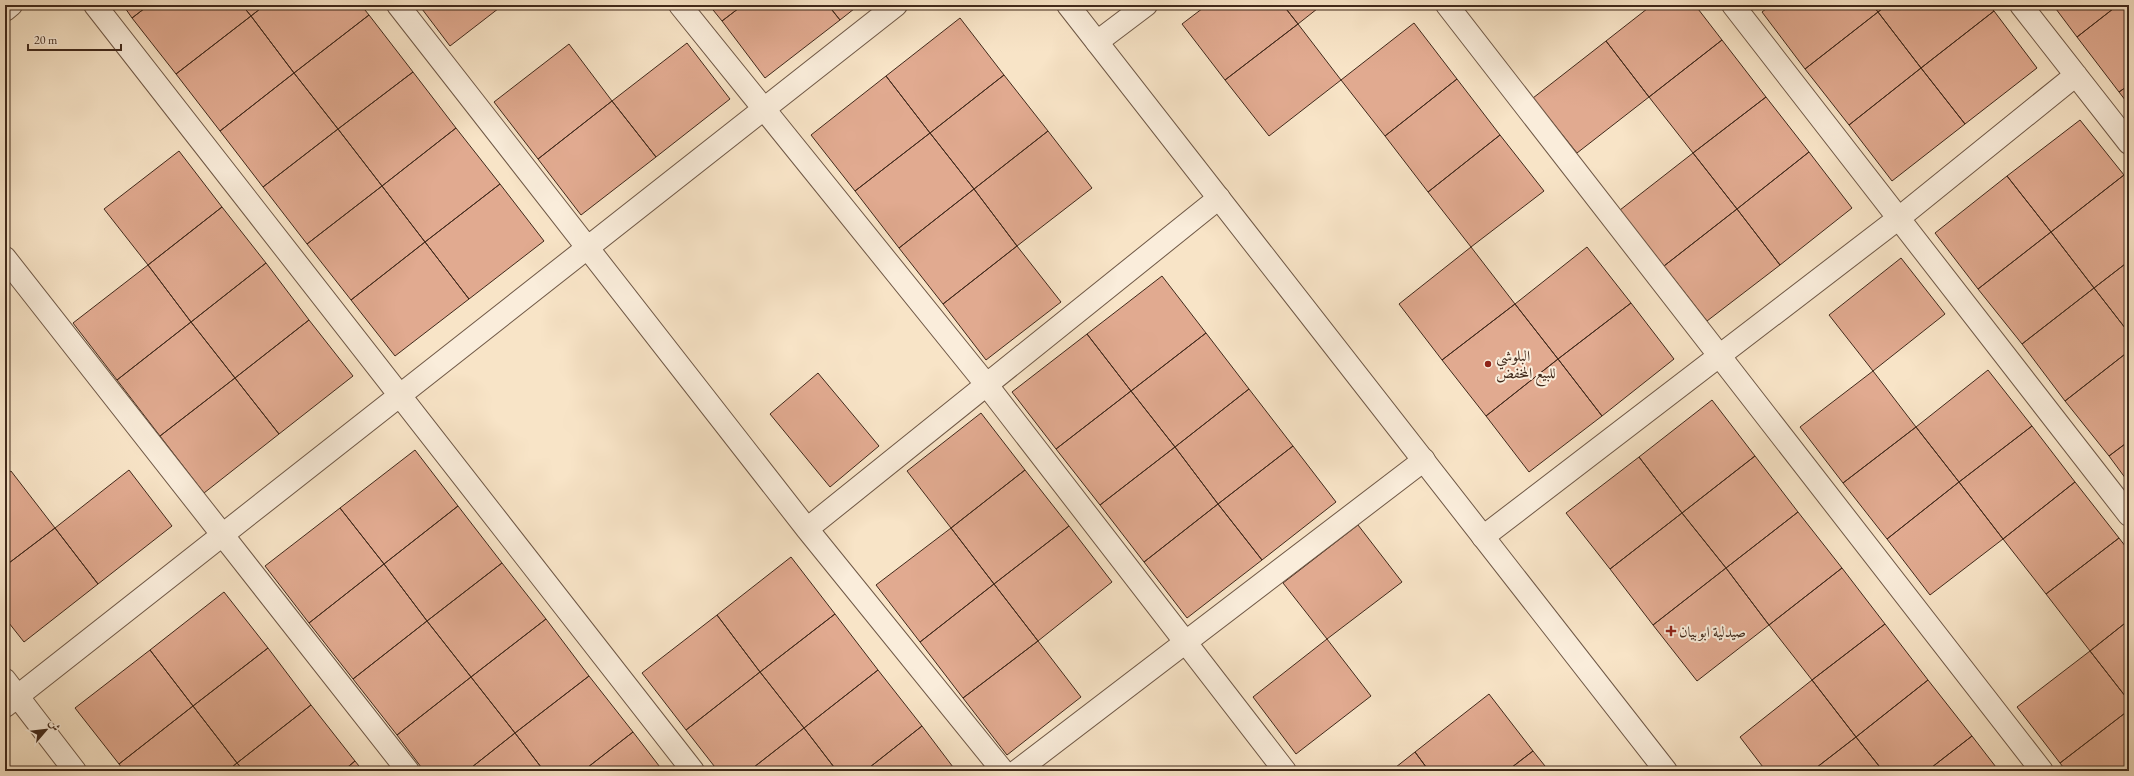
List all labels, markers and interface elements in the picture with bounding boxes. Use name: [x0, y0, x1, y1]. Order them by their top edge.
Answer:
scale bar: [28, 26, 121, 52]
text: 20 m: [34, 32, 58, 48]
place label: البلوشي للبيع المخفض: [1496, 346, 1556, 387]
marker: البلوشي للبيع المخفض: [1483, 359, 1493, 369]
place label: صيدلية ابوبيان: [1679, 622, 1746, 641]
marker: صيدلية ابوبيان: [1666, 626, 1676, 636]
north arrow: [26, 710, 66, 750]
text: ش: [46, 717, 64, 733]

